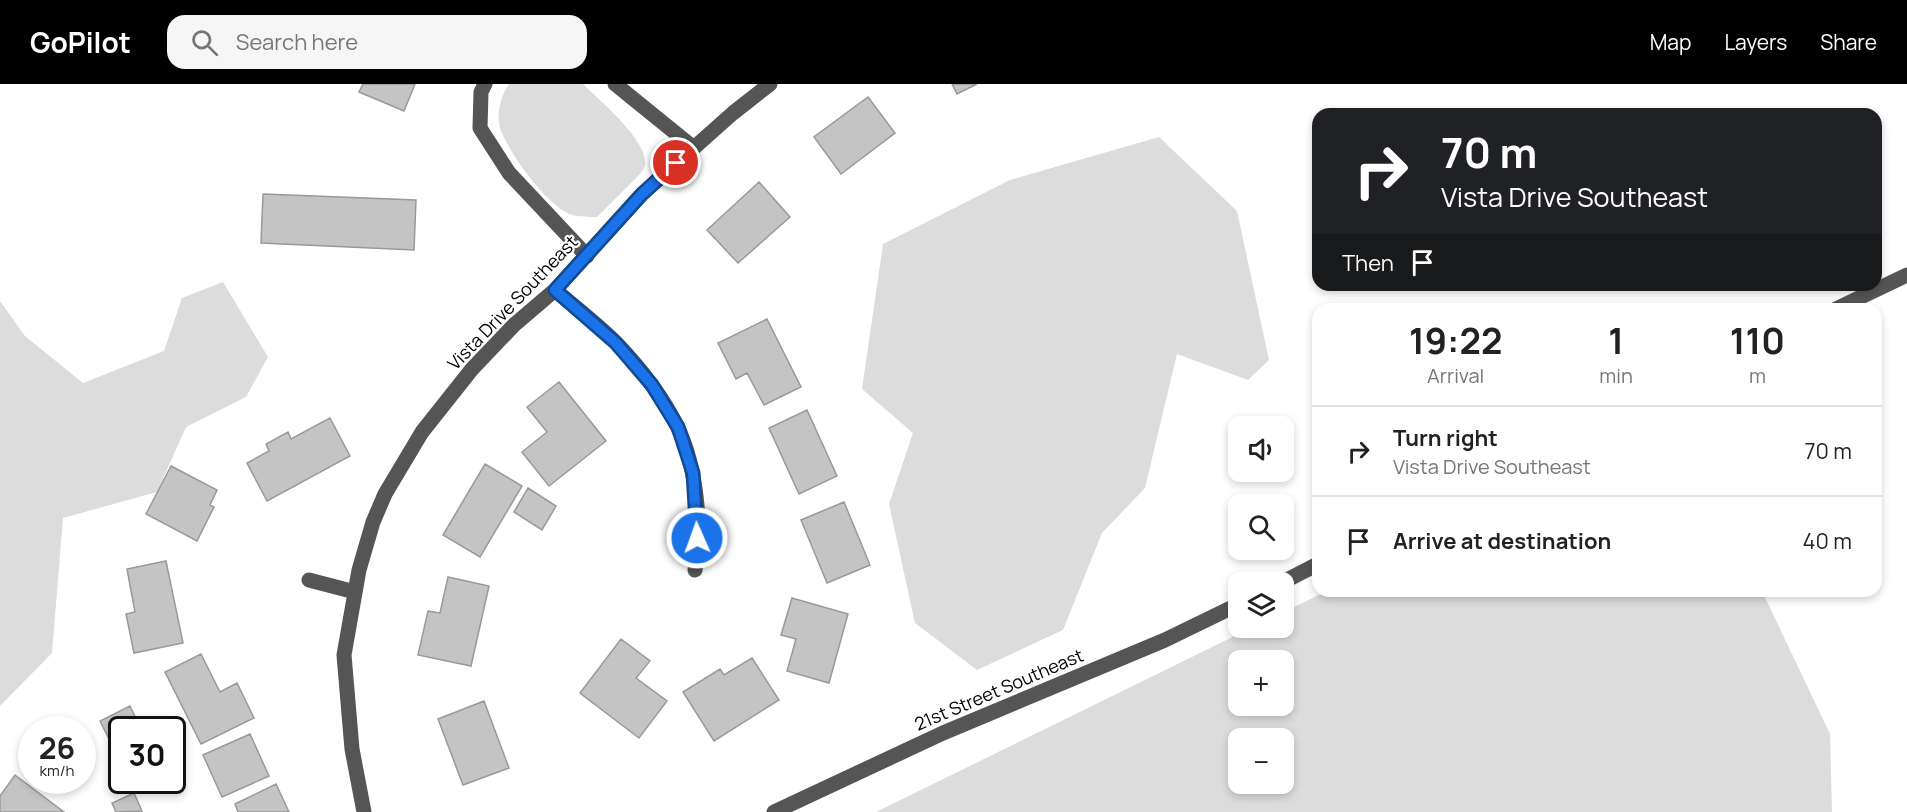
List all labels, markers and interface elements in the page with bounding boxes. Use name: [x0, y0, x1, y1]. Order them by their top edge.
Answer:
search box: [167, 15, 587, 69]
text: GoPilot: [30, 23, 131, 61]
icon: search: [188, 26, 221, 59]
text: Search here: [236, 27, 358, 57]
text: Map: [1650, 28, 1691, 56]
text: Layers: [1724, 28, 1787, 56]
text: Share: [1820, 28, 1877, 56]
text: 70 m: [1441, 123, 1537, 181]
icon: right: [1342, 132, 1420, 210]
pin: [650, 137, 701, 188]
icon: arrive: [659, 146, 692, 179]
text: Vista Drive Southeast: [1441, 178, 1708, 215]
street label: Vista Drive Southeast: [442, 230, 583, 375]
icon: arrive: [1406, 246, 1439, 279]
text: Then: [1342, 248, 1394, 278]
text: 19:22: [1409, 316, 1502, 365]
text: 1: [1608, 316, 1624, 365]
text: 110: [1730, 316, 1785, 365]
text: Arrival: [1427, 362, 1484, 389]
text: min: [1599, 362, 1633, 389]
text: m: [1749, 362, 1766, 389]
map controls: [1228, 416, 1294, 794]
button: sound: [1228, 416, 1294, 482]
text: Turn right: [1393, 423, 1498, 453]
icon: right: [1342, 435, 1375, 468]
text: 70 m: [1804, 436, 1852, 466]
text: Vista Drive Southeast: [1393, 453, 1591, 480]
button: search: [1228, 494, 1294, 560]
position arrow: [665, 506, 729, 570]
icon: arrive: [1342, 525, 1375, 558]
text: Arrive at destination: [1393, 526, 1611, 556]
text: 40 m: [1803, 526, 1852, 556]
button: layers: [1228, 572, 1294, 638]
street label: 21st Street Southeast: [910, 643, 1087, 736]
button: +: [1228, 650, 1294, 716]
speed limit sign: 30: [108, 716, 186, 794]
text: 26: [39, 727, 75, 768]
button: −: [1228, 728, 1294, 794]
text: km/h: [40, 760, 74, 781]

